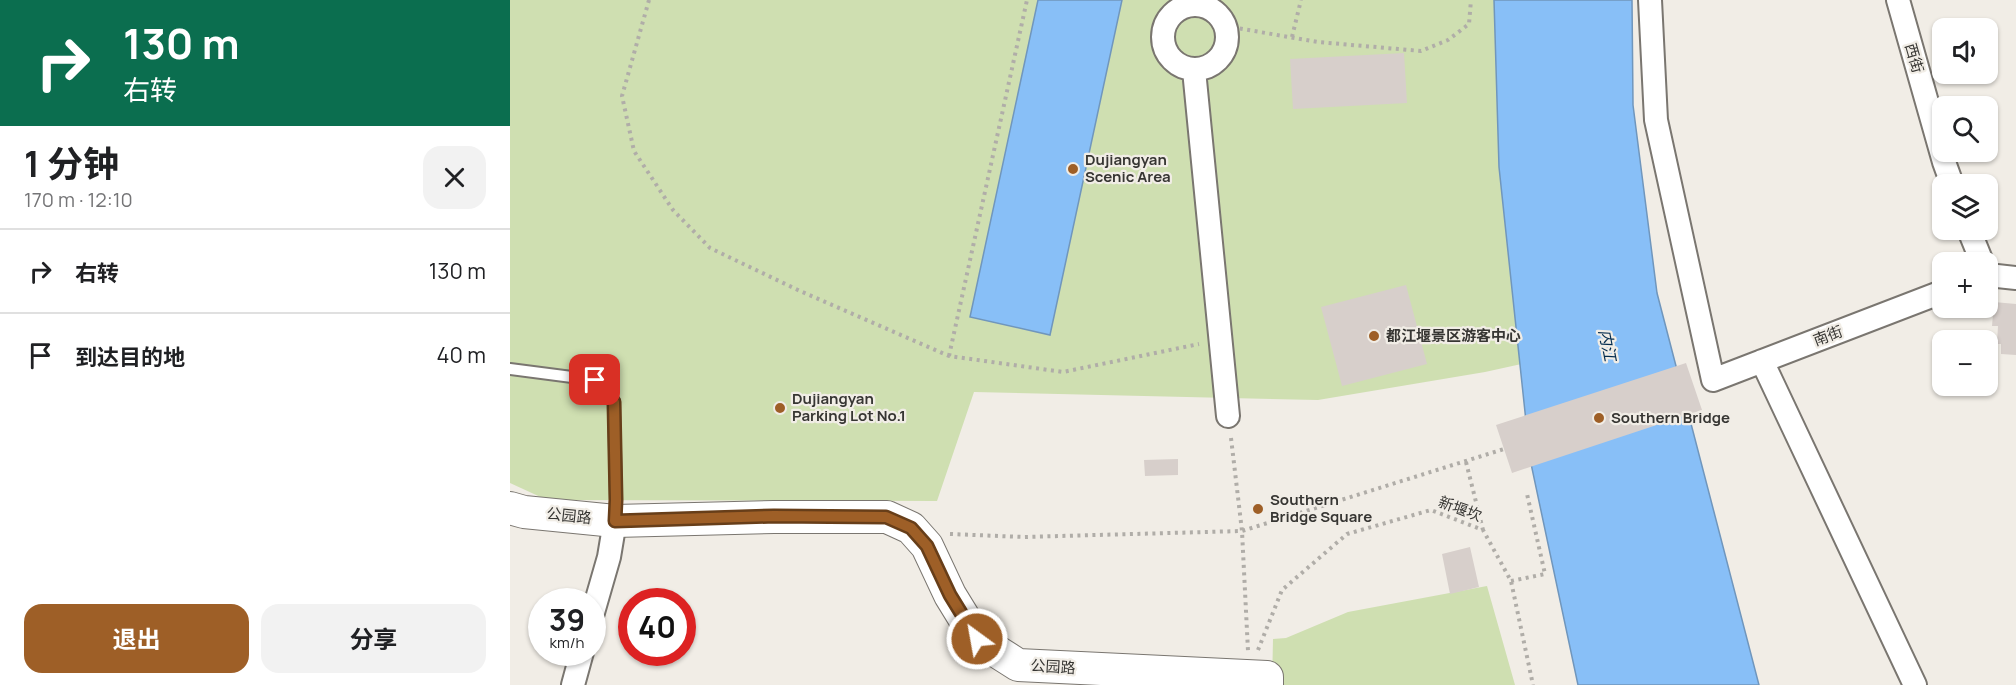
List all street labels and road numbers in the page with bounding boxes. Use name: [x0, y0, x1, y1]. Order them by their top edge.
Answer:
street label: 西街: [1900, 41, 1929, 75]
street label: 南街: [1810, 320, 1846, 351]
street label: 新堰坎: [1435, 491, 1485, 526]
street label: 公园路: [546, 503, 593, 528]
street label: 公园路: [1030, 655, 1076, 678]

